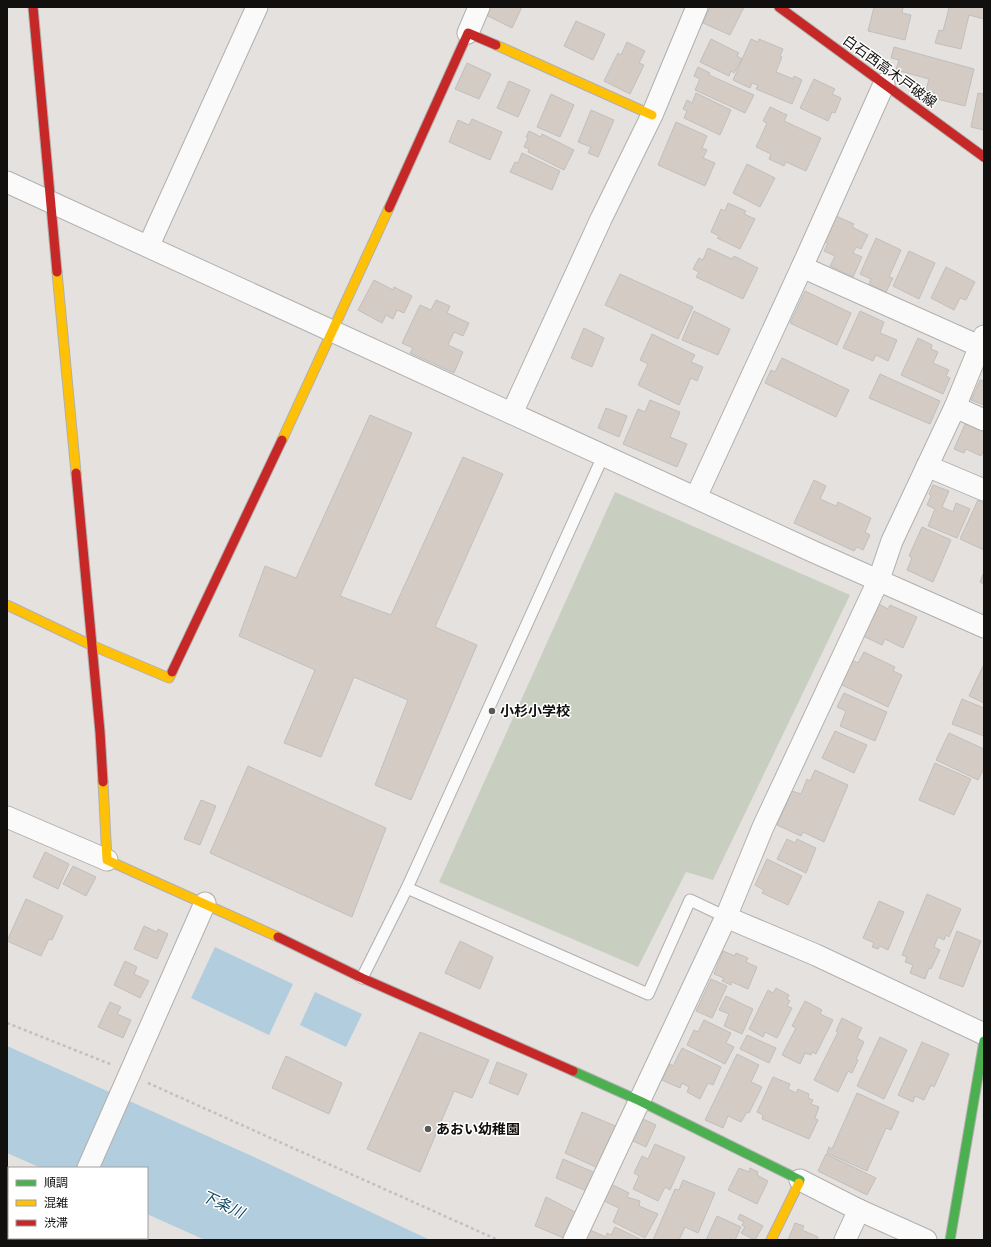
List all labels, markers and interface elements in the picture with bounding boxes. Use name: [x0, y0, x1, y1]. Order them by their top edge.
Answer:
street label: 白石西高木戸破線: [840, 32, 940, 110]
place label: 小杉小学校: [500, 703, 570, 719]
marker: 小杉小学校: [487, 706, 497, 716]
place label: あおい幼稚園: [436, 1121, 520, 1137]
marker: あおい幼稚園: [423, 1124, 433, 1134]
legend: [8, 1167, 148, 1239]
text: 順調: [44, 1176, 68, 1190]
water label: 下条川: [199, 1187, 249, 1222]
text: 混雑: [44, 1196, 68, 1210]
text: 渋滞: [44, 1216, 68, 1230]

